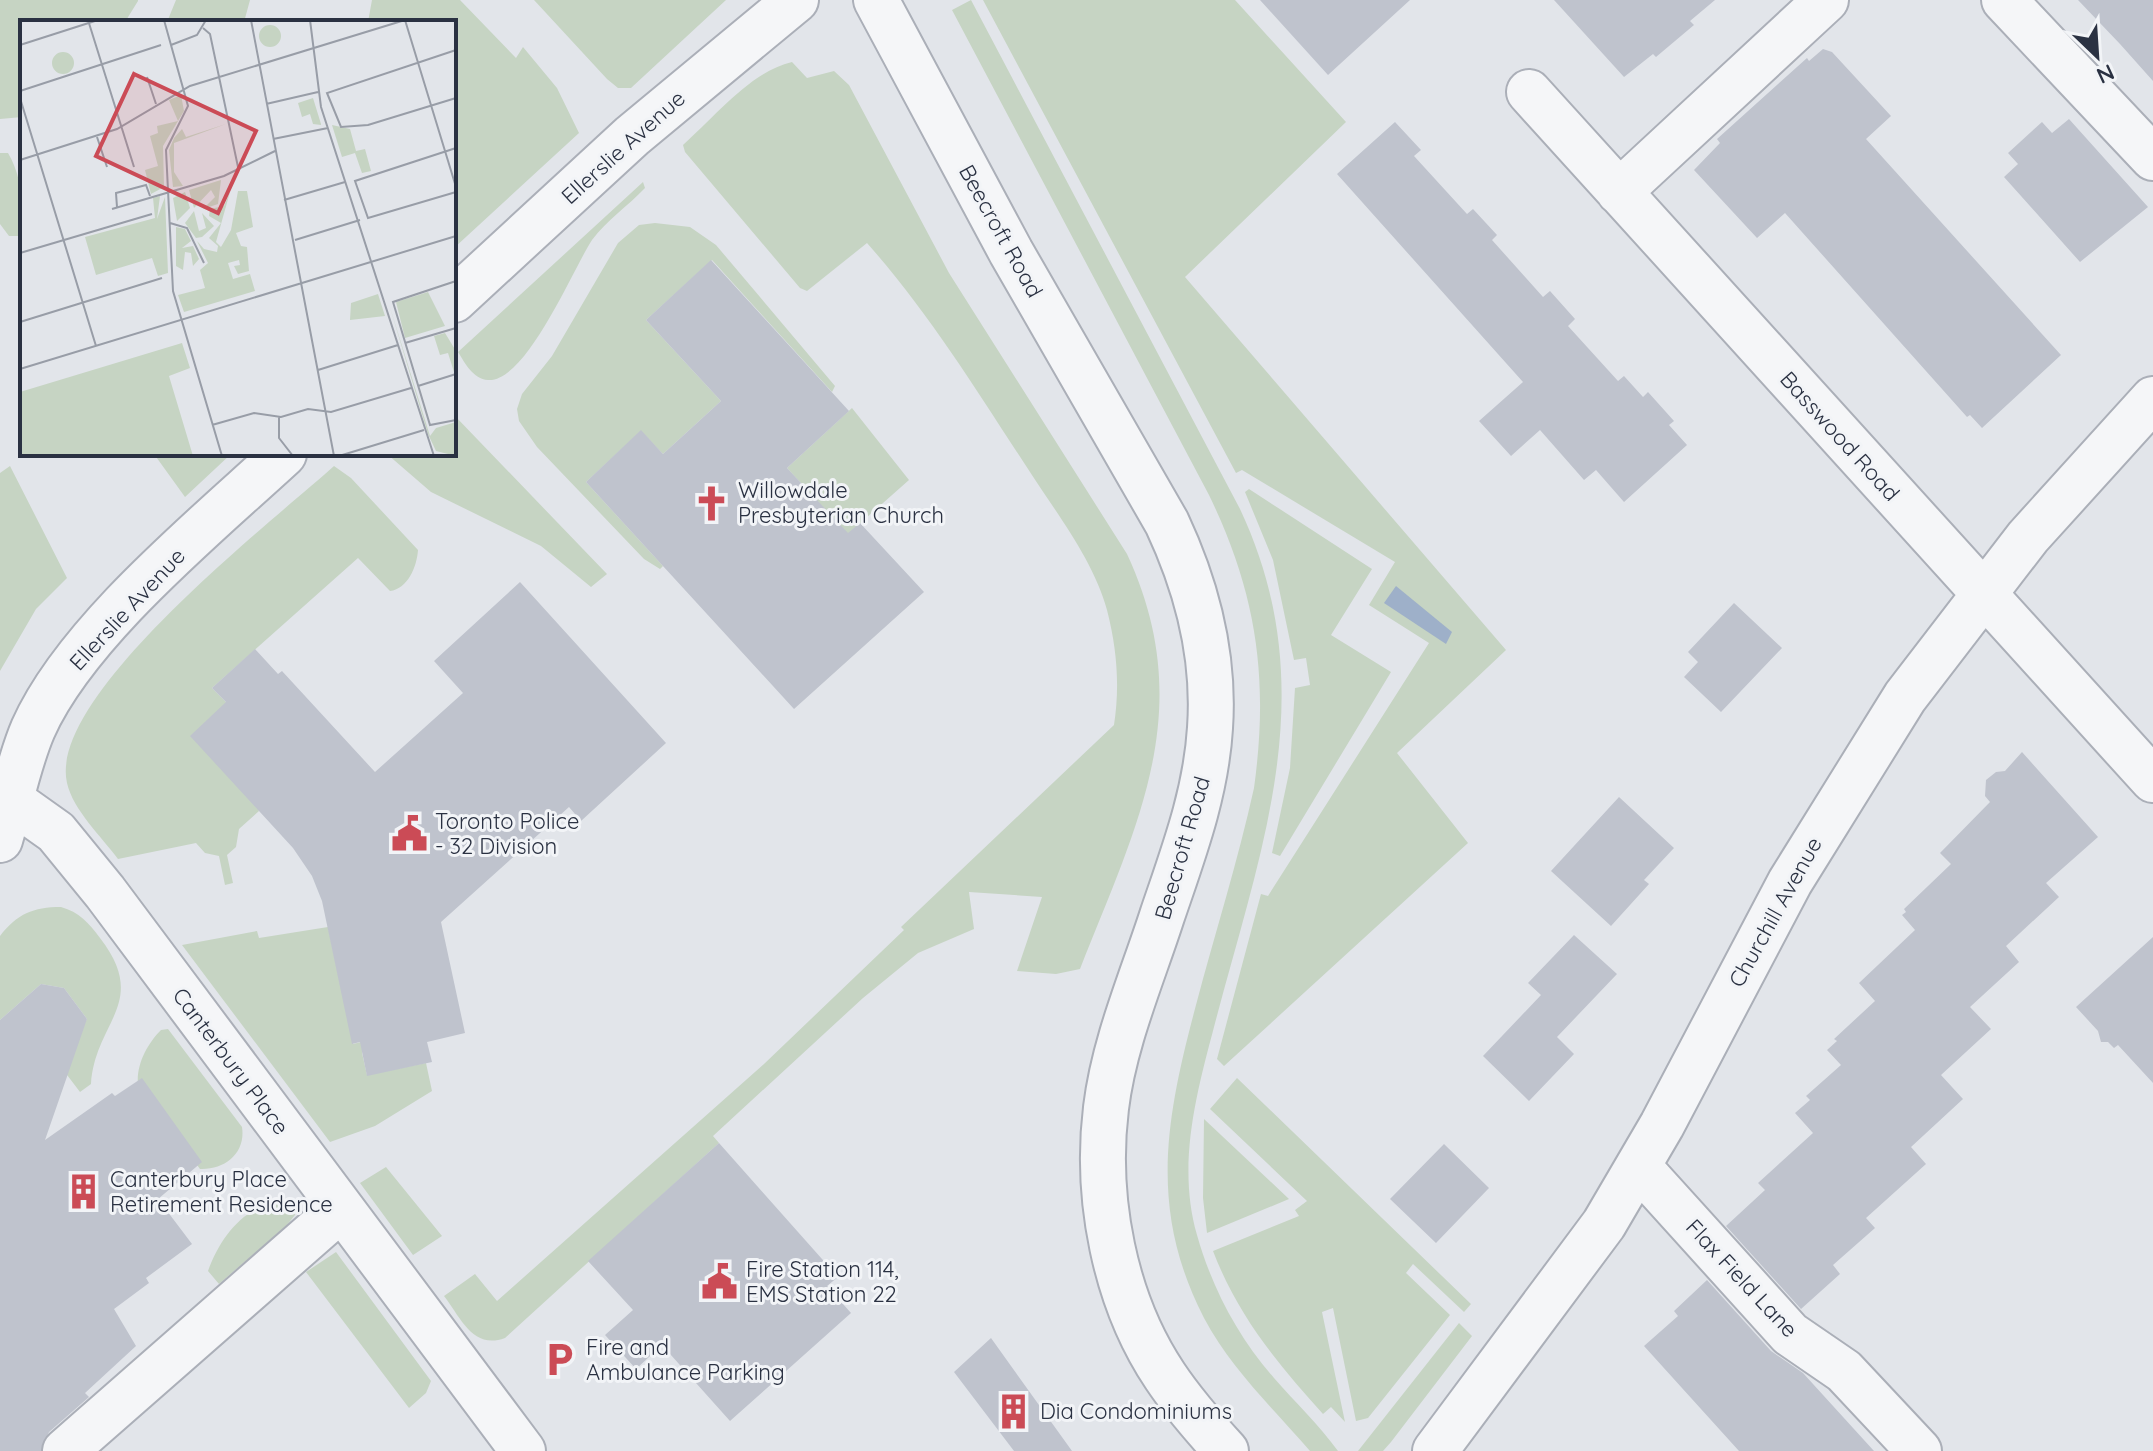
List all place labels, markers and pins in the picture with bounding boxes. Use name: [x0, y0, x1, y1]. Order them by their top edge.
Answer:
place label: Willowdale Presbyterian Church: [738, 476, 944, 529]
church icon: Willowdale Presbyterian Church: [693, 484, 731, 522]
place label: Toronto Police - 32 Division: [435, 807, 579, 860]
public building icon: Toronto Police - 32 Division: [390, 815, 428, 853]
place label: Canterbury Place Retirement Residence: [110, 1165, 333, 1218]
building icon: Canterbury Place Retirement Residence: [65, 1173, 103, 1211]
place label: Fire Station 114, EMS Station 22: [746, 1255, 899, 1308]
public building icon: Fire Station 114, EMS Station 22: [701, 1263, 739, 1301]
place label: Fire and Ambulance Parking: [586, 1333, 785, 1386]
parking icon: Fire and Ambulance Parking: [541, 1341, 579, 1379]
building icon: Dia Condominiums: [995, 1392, 1033, 1430]
place label: Dia Condominiums: [1040, 1397, 1232, 1425]

